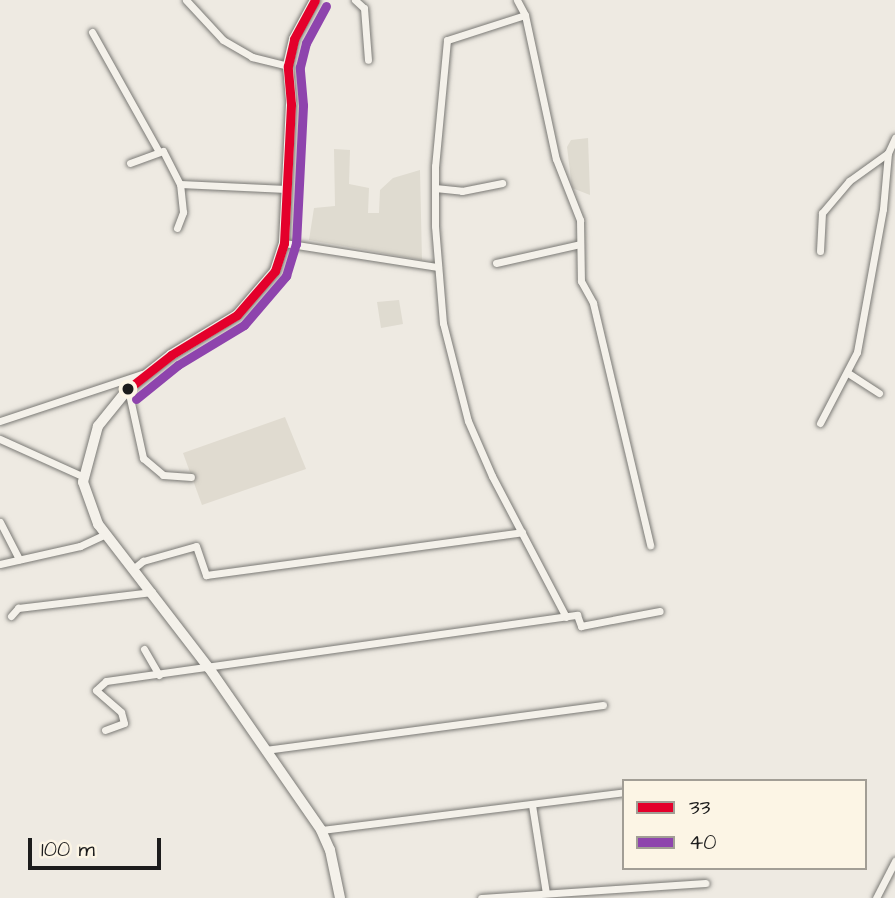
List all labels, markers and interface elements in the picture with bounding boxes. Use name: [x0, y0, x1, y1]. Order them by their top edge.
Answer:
unlabelled marker: [121, 382, 135, 396]
legend: [622, 779, 867, 870]
text: 33: [689, 793, 710, 822]
scale bar: [32, 824, 164, 868]
text: 40: [689, 828, 717, 857]
text: 100 m: [41, 835, 95, 864]

